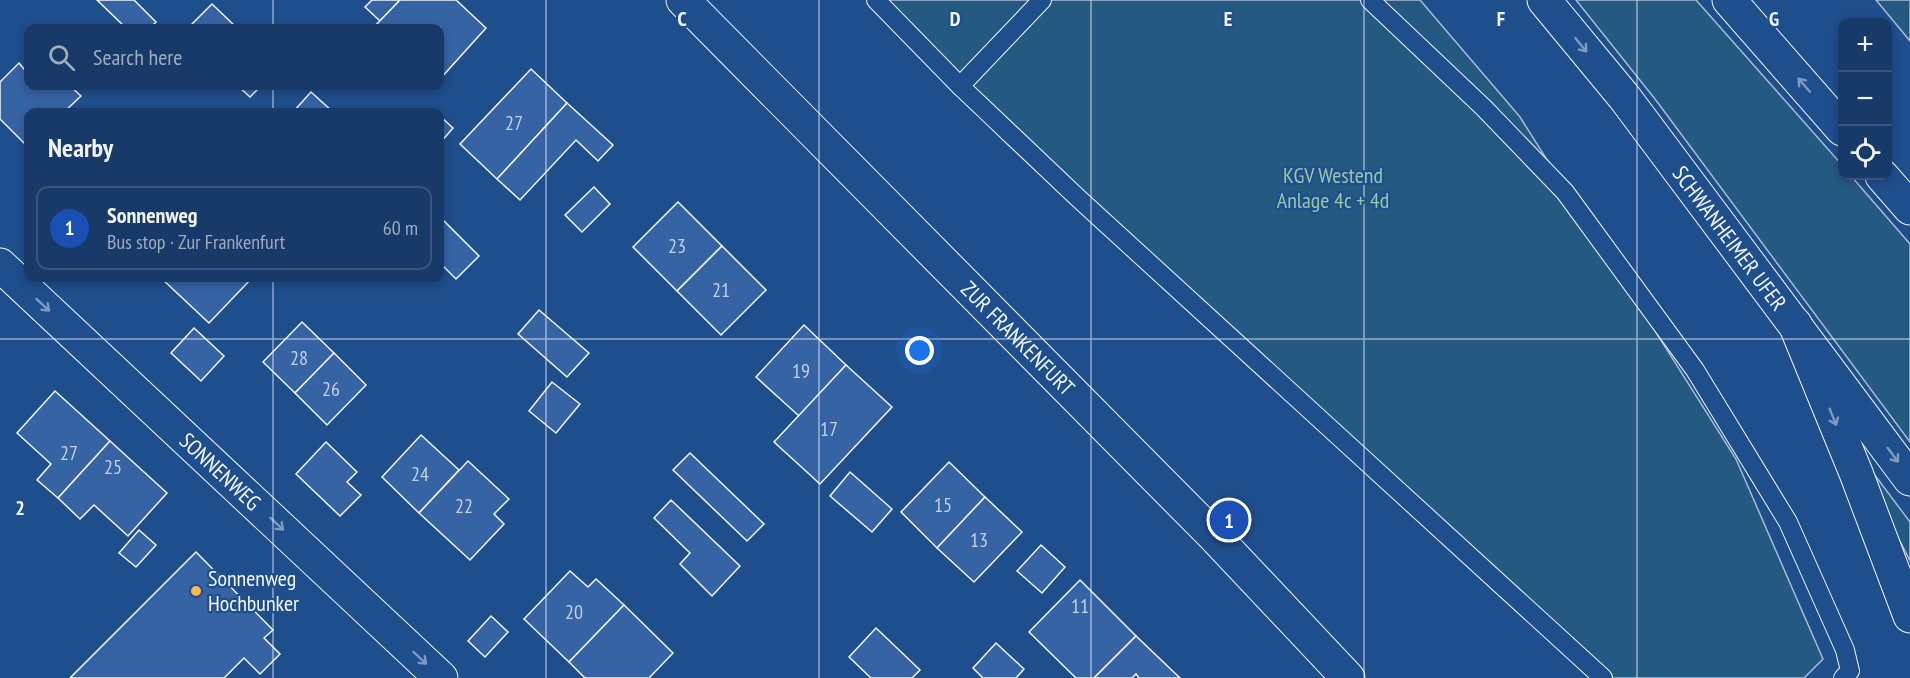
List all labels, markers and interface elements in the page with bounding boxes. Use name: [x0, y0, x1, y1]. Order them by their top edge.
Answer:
text: C: [677, 6, 687, 32]
text: D: [950, 6, 961, 32]
text: E: [1224, 6, 1232, 32]
text: F: [1497, 6, 1505, 32]
text: G: [1769, 6, 1779, 32]
map controls: [1838, 18, 1892, 180]
button: +: [1838, 18, 1892, 72]
search box: [24, 24, 444, 90]
one-way arrow: [1574, 37, 1588, 52]
icon: search: [45, 41, 78, 74]
text: Search here: [93, 43, 182, 71]
button: −: [1838, 72, 1892, 126]
one-way arrow: [1797, 78, 1811, 93]
house number: 27: [505, 110, 523, 136]
button: locate: [1838, 126, 1892, 180]
text: Nearby: [48, 131, 113, 164]
street label: SCHWANHEIMER UFER: [1667, 160, 1793, 316]
park label: KGV Westend Anlage 4c + 4d: [1277, 161, 1389, 214]
text: Sonnenweg: [107, 201, 198, 229]
text: 1: [65, 215, 74, 241]
text: 60 m: [383, 215, 418, 241]
text: Bus stop · Zur Frankenfurt: [107, 229, 285, 255]
house number: 23: [668, 233, 686, 259]
street label: ZUR FRANKENFURT: [955, 275, 1081, 401]
house number: 21: [712, 277, 730, 303]
one-way arrow: [35, 298, 50, 312]
your location: [905, 336, 934, 365]
house number: 28: [290, 345, 308, 371]
house number: 19: [792, 358, 810, 384]
house number: 26: [322, 376, 340, 402]
one-way arrow: [1828, 408, 1839, 426]
house number: 17: [820, 416, 838, 442]
street label: SONNENWEG: [174, 427, 267, 516]
house number: 27: [60, 440, 78, 466]
one-way arrow: [1886, 447, 1899, 463]
house number: 25: [104, 454, 122, 480]
house number: 24: [411, 461, 429, 487]
house number: 15: [934, 492, 952, 518]
house number: 22: [455, 493, 473, 519]
text: 2: [15, 495, 25, 521]
pin: 1: [1210, 498, 1248, 542]
one-way arrow: [269, 517, 284, 531]
house number: 13: [970, 527, 988, 553]
place label: Sonnenweg Hochbunker: [208, 564, 299, 617]
marker: Sonnenweg Hochbunker: [189, 584, 203, 598]
house number: 11: [1071, 593, 1089, 619]
house number: 20: [565, 599, 583, 625]
one-way arrow: [412, 651, 427, 665]

